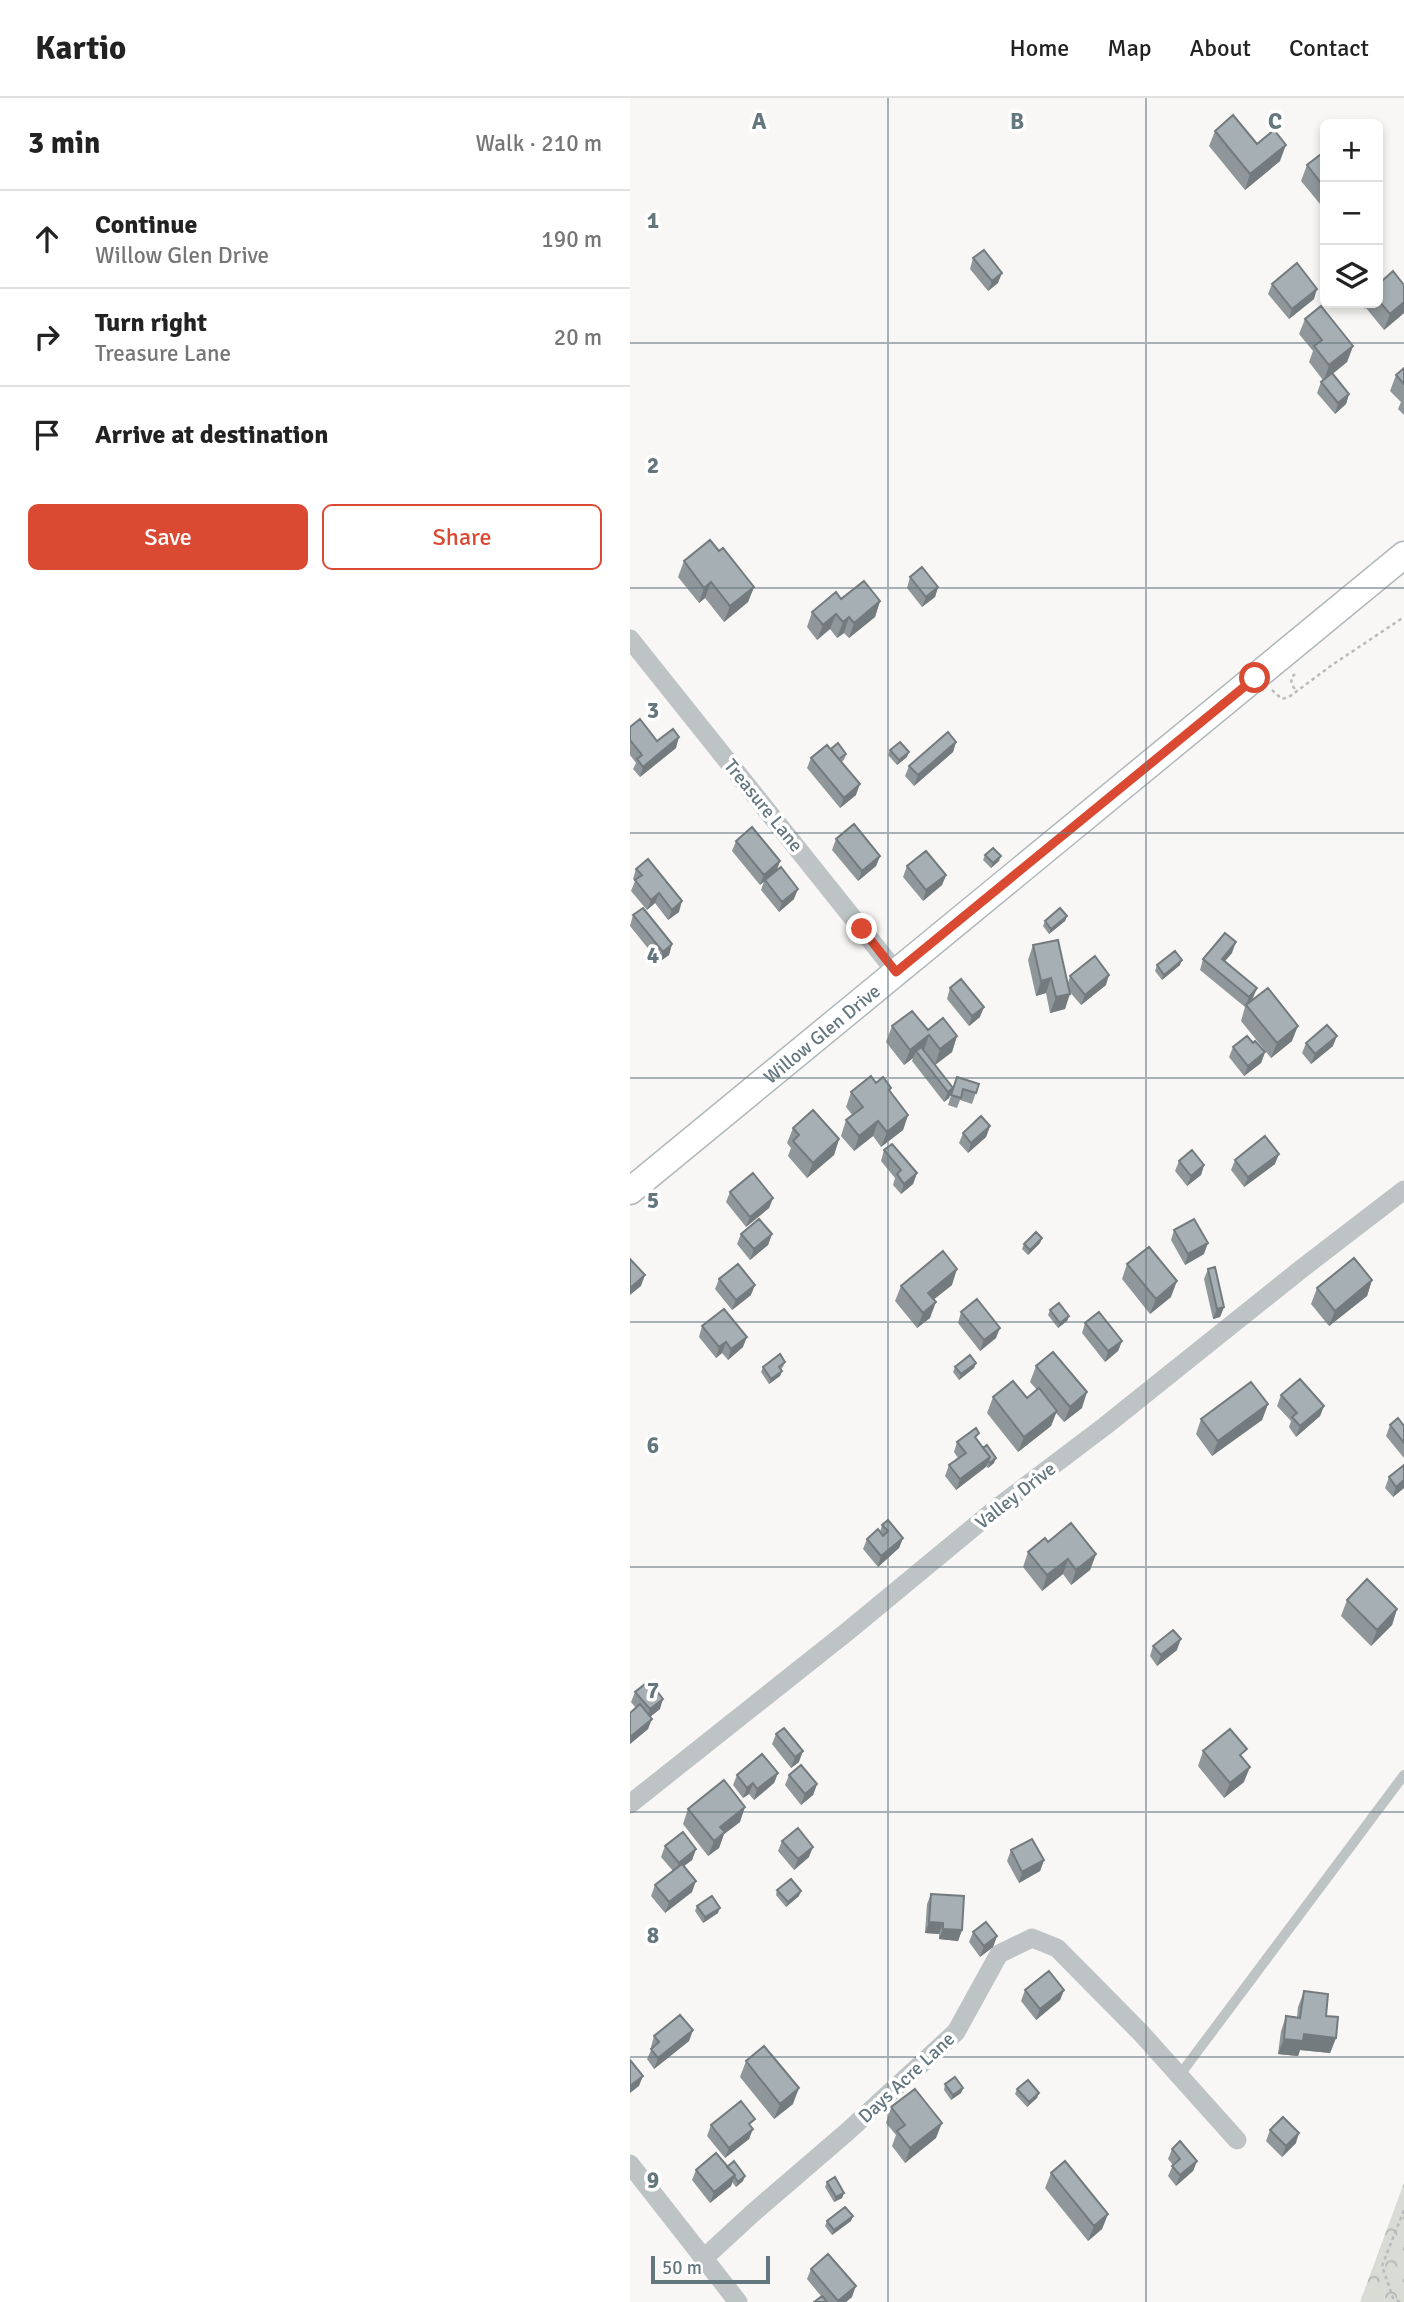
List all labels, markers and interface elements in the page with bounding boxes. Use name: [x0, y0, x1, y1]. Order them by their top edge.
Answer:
text: Kartio: [35, 28, 126, 69]
text: Home: [1009, 33, 1069, 63]
text: Map: [1107, 33, 1152, 63]
text: About: [1190, 33, 1251, 63]
text: Contact: [1289, 33, 1369, 63]
text: A: [752, 107, 767, 136]
text: B: [1010, 107, 1024, 136]
text: C: [1268, 107, 1282, 136]
map controls: [1320, 119, 1383, 308]
button: +: [1320, 119, 1383, 182]
text: 3 min: [28, 125, 100, 162]
text: Walk · 210 m: [476, 129, 602, 158]
button: −: [1320, 182, 1383, 245]
text: 1: [647, 206, 659, 235]
text: Continue: [95, 209, 197, 241]
icon: ahead: [28, 220, 66, 258]
text: 190 m: [541, 225, 602, 254]
text: Willow Glen Drive: [95, 241, 269, 270]
button: layers: [1320, 245, 1383, 308]
text: Turn right: [95, 307, 207, 339]
icon: right: [28, 318, 66, 356]
text: 20 m: [554, 323, 602, 352]
text: Treasure Lane: [95, 339, 231, 368]
icon: arrive: [28, 416, 66, 454]
text: Arrive at destination: [95, 419, 328, 451]
text: 2: [647, 451, 659, 480]
button: Save: [28, 504, 308, 570]
button: Share: [322, 504, 602, 570]
route start: [1239, 662, 1270, 693]
text: 3: [647, 696, 659, 725]
street label: Treasure Lane: [719, 754, 808, 857]
route end: [846, 913, 877, 944]
text: 4: [647, 941, 659, 970]
street label: Willow Glen Drive: [759, 979, 885, 1089]
text: 5: [647, 1186, 659, 1215]
text: 6: [647, 1431, 659, 1460]
street label: Valley Drive: [971, 1457, 1061, 1535]
text: 7: [647, 1676, 659, 1705]
text: 8: [647, 1921, 659, 1950]
street label: Days Acre Lane: [854, 2027, 960, 2128]
text: 9: [647, 2166, 659, 2195]
scale bar: [651, 2253, 770, 2285]
text: 50 m: [662, 2256, 702, 2280]

